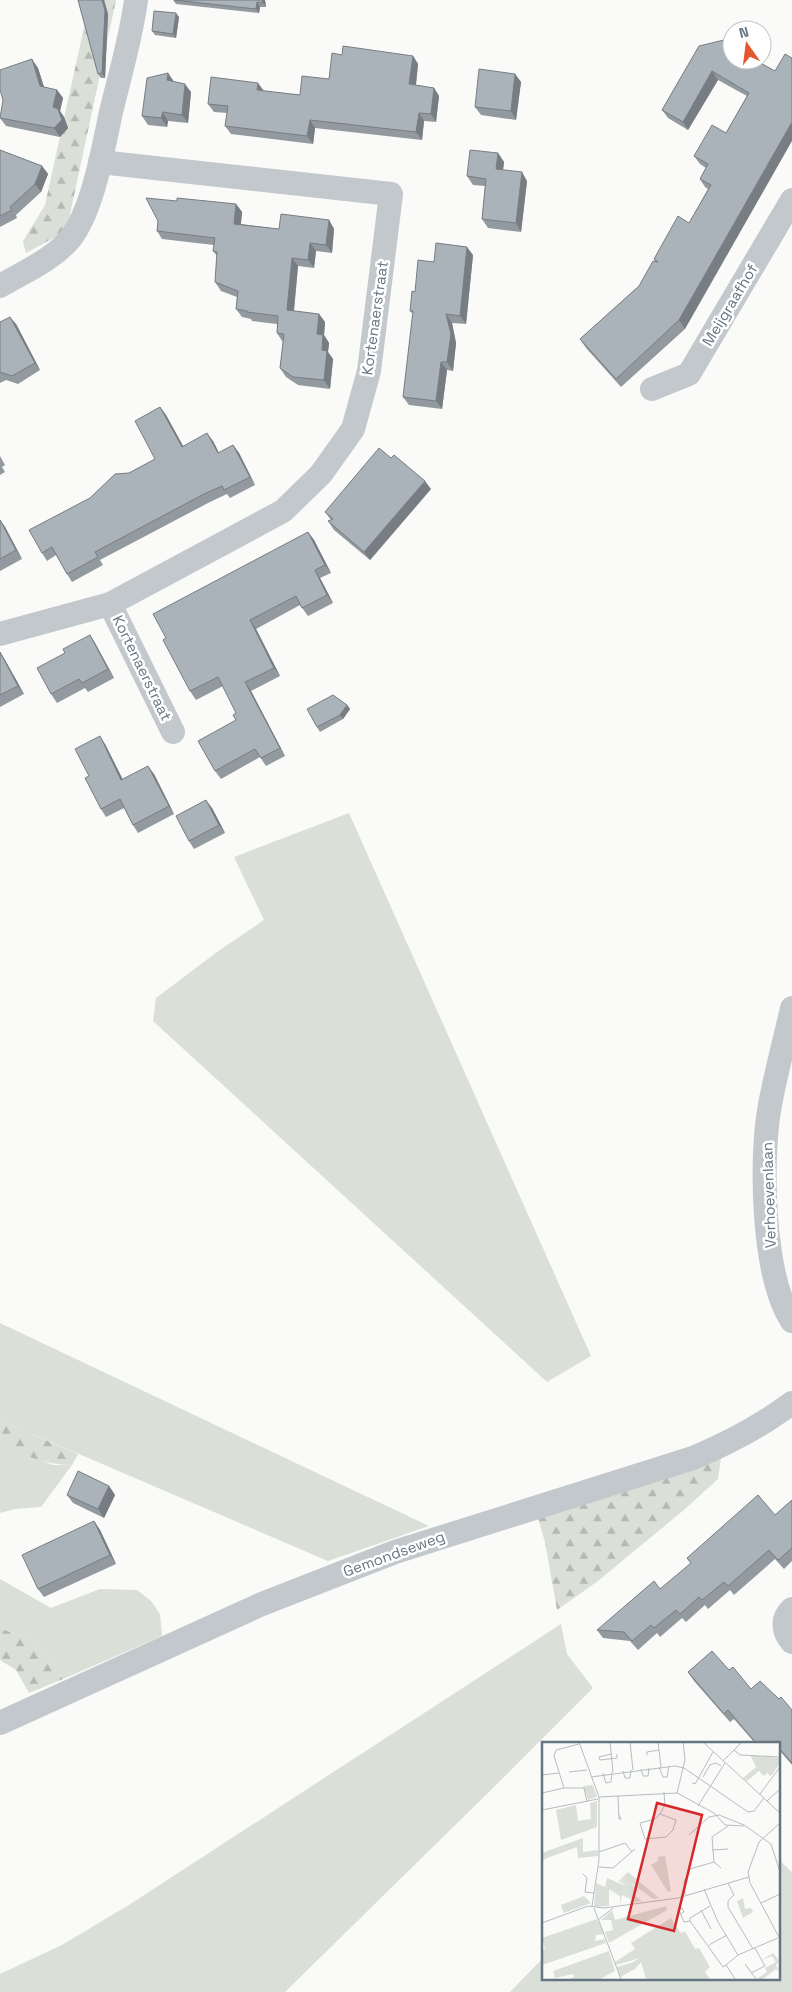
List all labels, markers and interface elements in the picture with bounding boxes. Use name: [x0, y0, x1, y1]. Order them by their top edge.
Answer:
north arrow: [722, 20, 772, 70]
text: N: [737, 23, 751, 42]
street label: Kortenaerstraat: [357, 260, 392, 376]
street label: Meijgraafhof: [698, 260, 762, 349]
street label: Kortenaerstraat: [109, 612, 176, 724]
street label: Verhoevenlaan: [757, 1142, 780, 1248]
street label: Gemondseweg: [340, 1526, 447, 1581]
inset map: [542, 1742, 780, 1980]

